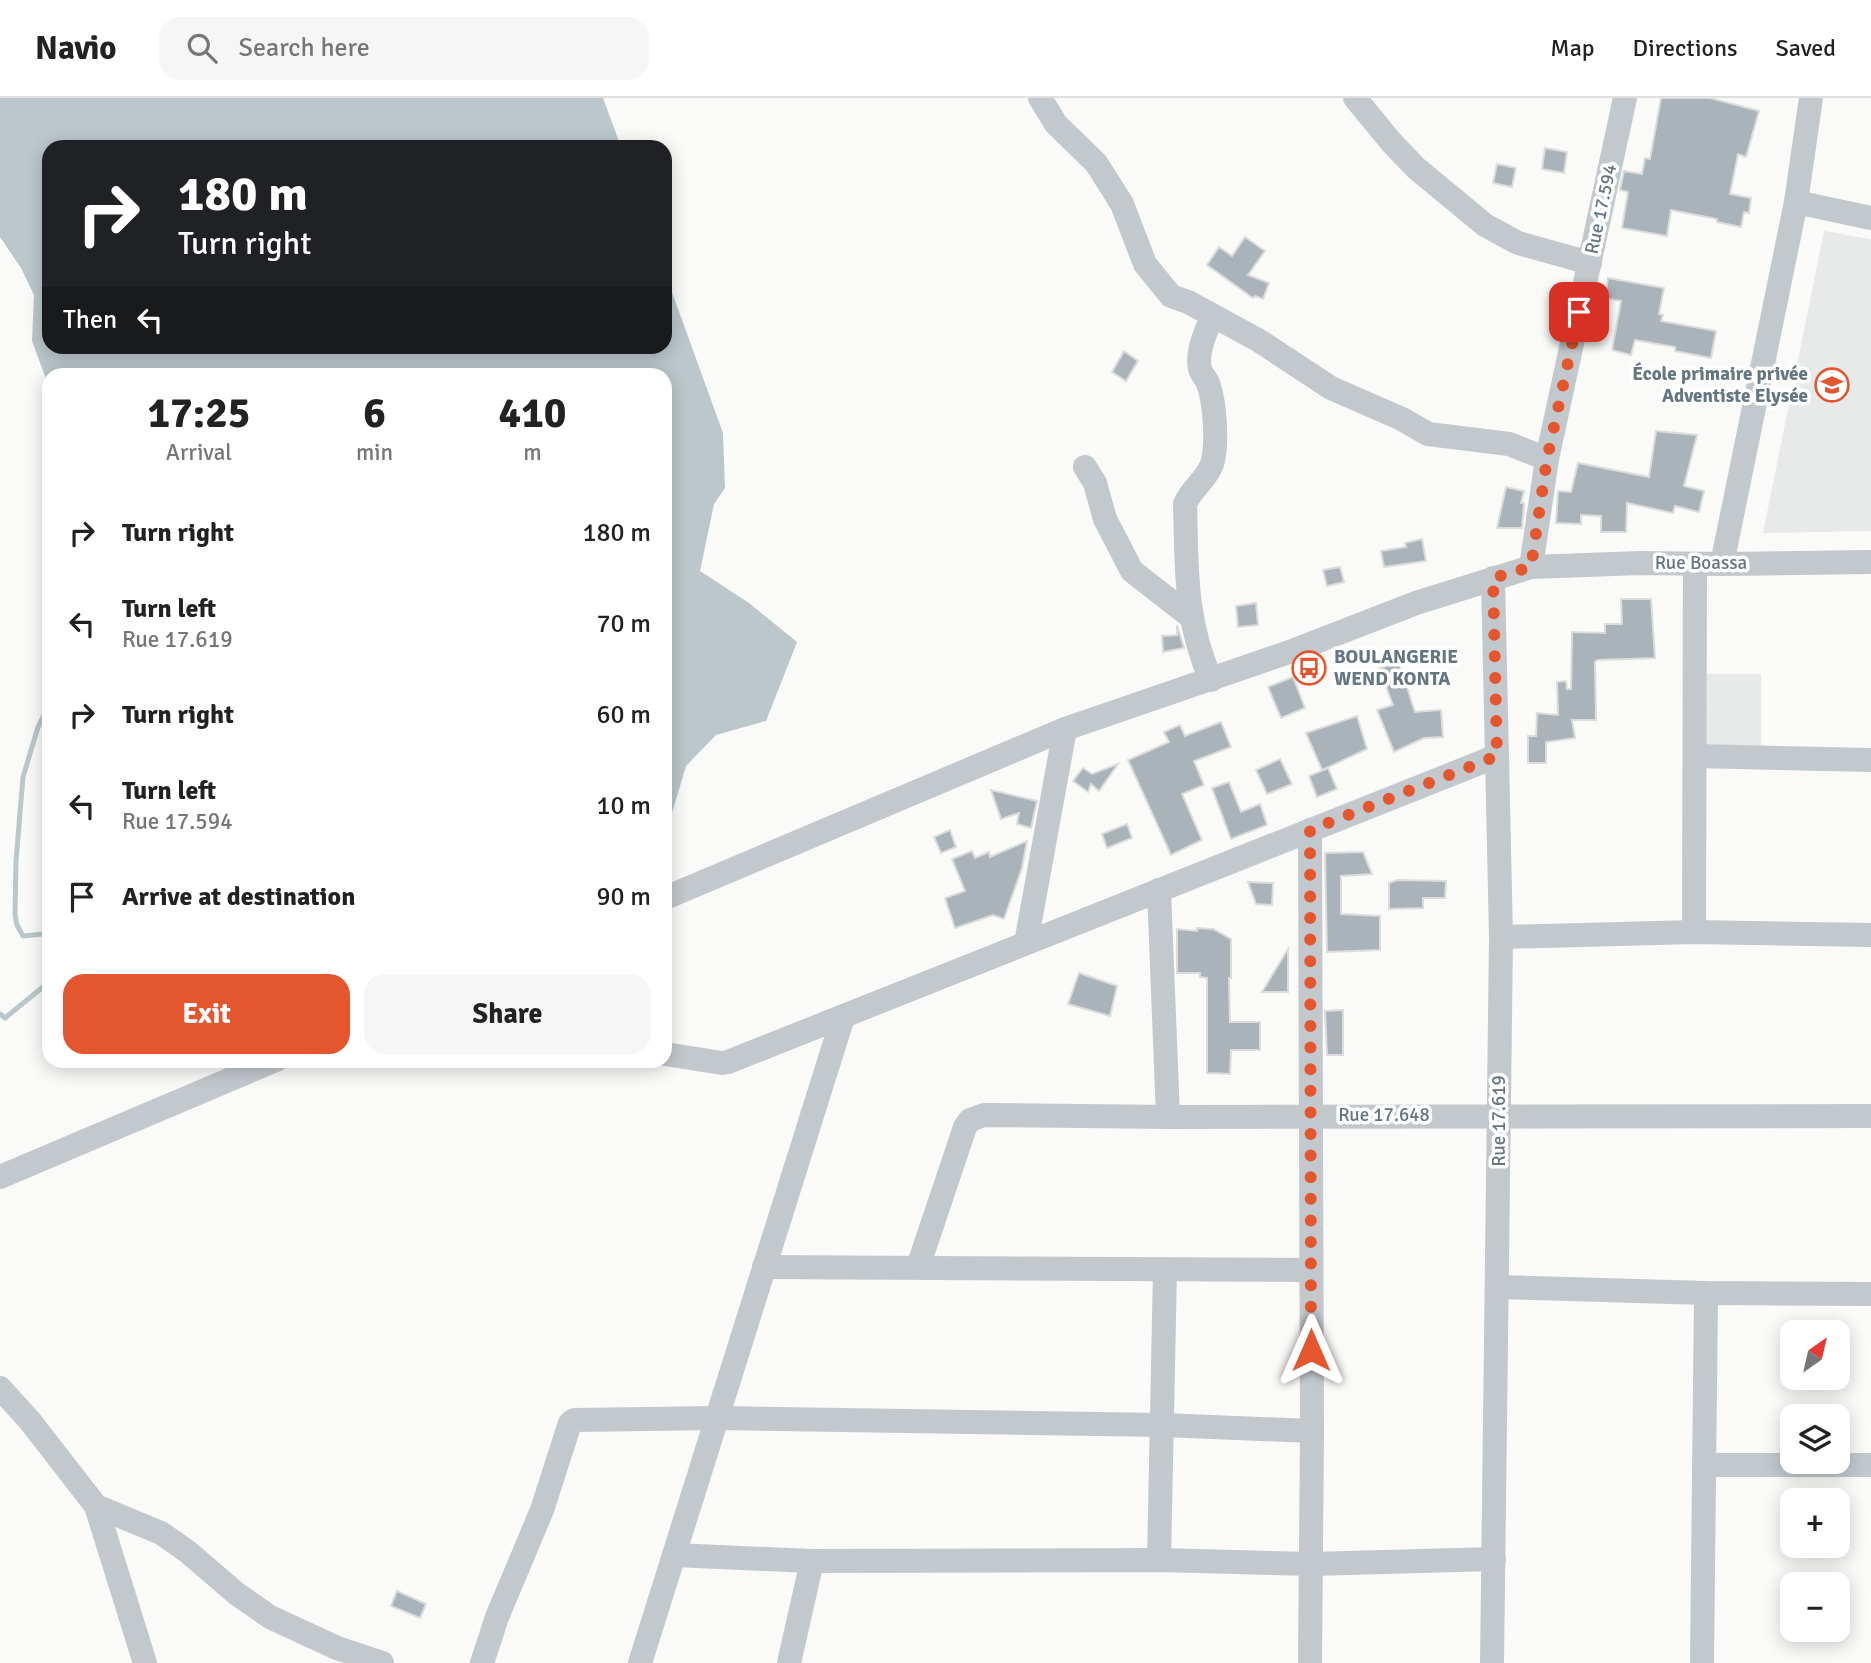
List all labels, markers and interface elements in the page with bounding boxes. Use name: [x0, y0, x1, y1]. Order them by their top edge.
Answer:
search box: [159, 17, 649, 80]
text: Navio: [35, 28, 117, 69]
icon: search: [183, 29, 221, 67]
text: Search here: [239, 32, 370, 64]
text: Map: [1550, 33, 1595, 63]
text: Directions: [1633, 33, 1738, 63]
text: Saved: [1776, 33, 1836, 63]
street label: Rue 17.594: [1580, 162, 1622, 256]
text: 180 m: [178, 164, 308, 224]
icon: right: [63, 168, 154, 259]
text: Turn right: [178, 224, 311, 263]
pin: [1549, 282, 1609, 342]
icon: arrive: [1560, 293, 1598, 331]
icon: left: [131, 301, 169, 339]
text: Then: [63, 304, 117, 336]
place label: École primaire privée Adventiste Elysée: [1632, 362, 1808, 408]
school or university icon: École primaire privée Adventiste Elysée: [1813, 366, 1851, 404]
text: 17:25: [147, 388, 251, 439]
text: 6: [363, 388, 386, 439]
text: 410: [498, 388, 567, 439]
text: Arrival: [166, 438, 232, 467]
text: min: [356, 438, 393, 467]
text: m: [523, 438, 542, 467]
icon: right: [63, 514, 101, 552]
text: Turn right: [122, 517, 234, 549]
text: 180 m: [582, 517, 651, 549]
street label: Rue Boassa: [1655, 551, 1747, 575]
text: Turn left: [122, 593, 216, 625]
icon: left: [63, 605, 101, 643]
text: 70 m: [596, 608, 651, 640]
text: Rue 17.619: [122, 625, 233, 654]
place label: BOULANGERIE WEND KONTA: [1334, 645, 1458, 691]
bus stop icon: BOULANGERIE WEND KONTA: [1290, 649, 1328, 687]
icon: right: [63, 696, 101, 734]
text: Turn right: [122, 699, 234, 731]
text: 60 m: [596, 699, 651, 731]
text: Turn left: [122, 775, 216, 807]
icon: left: [63, 787, 101, 825]
text: 10 m: [596, 790, 651, 822]
text: Rue 17.594: [122, 807, 233, 836]
icon: arrive: [63, 878, 101, 916]
text: Arrive at destination: [122, 881, 355, 913]
text: 90 m: [596, 881, 651, 913]
button: Exit: [63, 974, 350, 1054]
button: Share: [364, 974, 651, 1054]
street label: Rue 17.619: [1487, 1075, 1511, 1167]
street label: Rue 17.648: [1338, 1103, 1430, 1127]
position arrow: [1274, 1313, 1348, 1387]
north arrow: [1780, 1320, 1850, 1390]
map controls: [1780, 1320, 1850, 1642]
button: layers: [1780, 1404, 1850, 1474]
button: +: [1780, 1488, 1850, 1558]
button: −: [1780, 1572, 1850, 1642]

